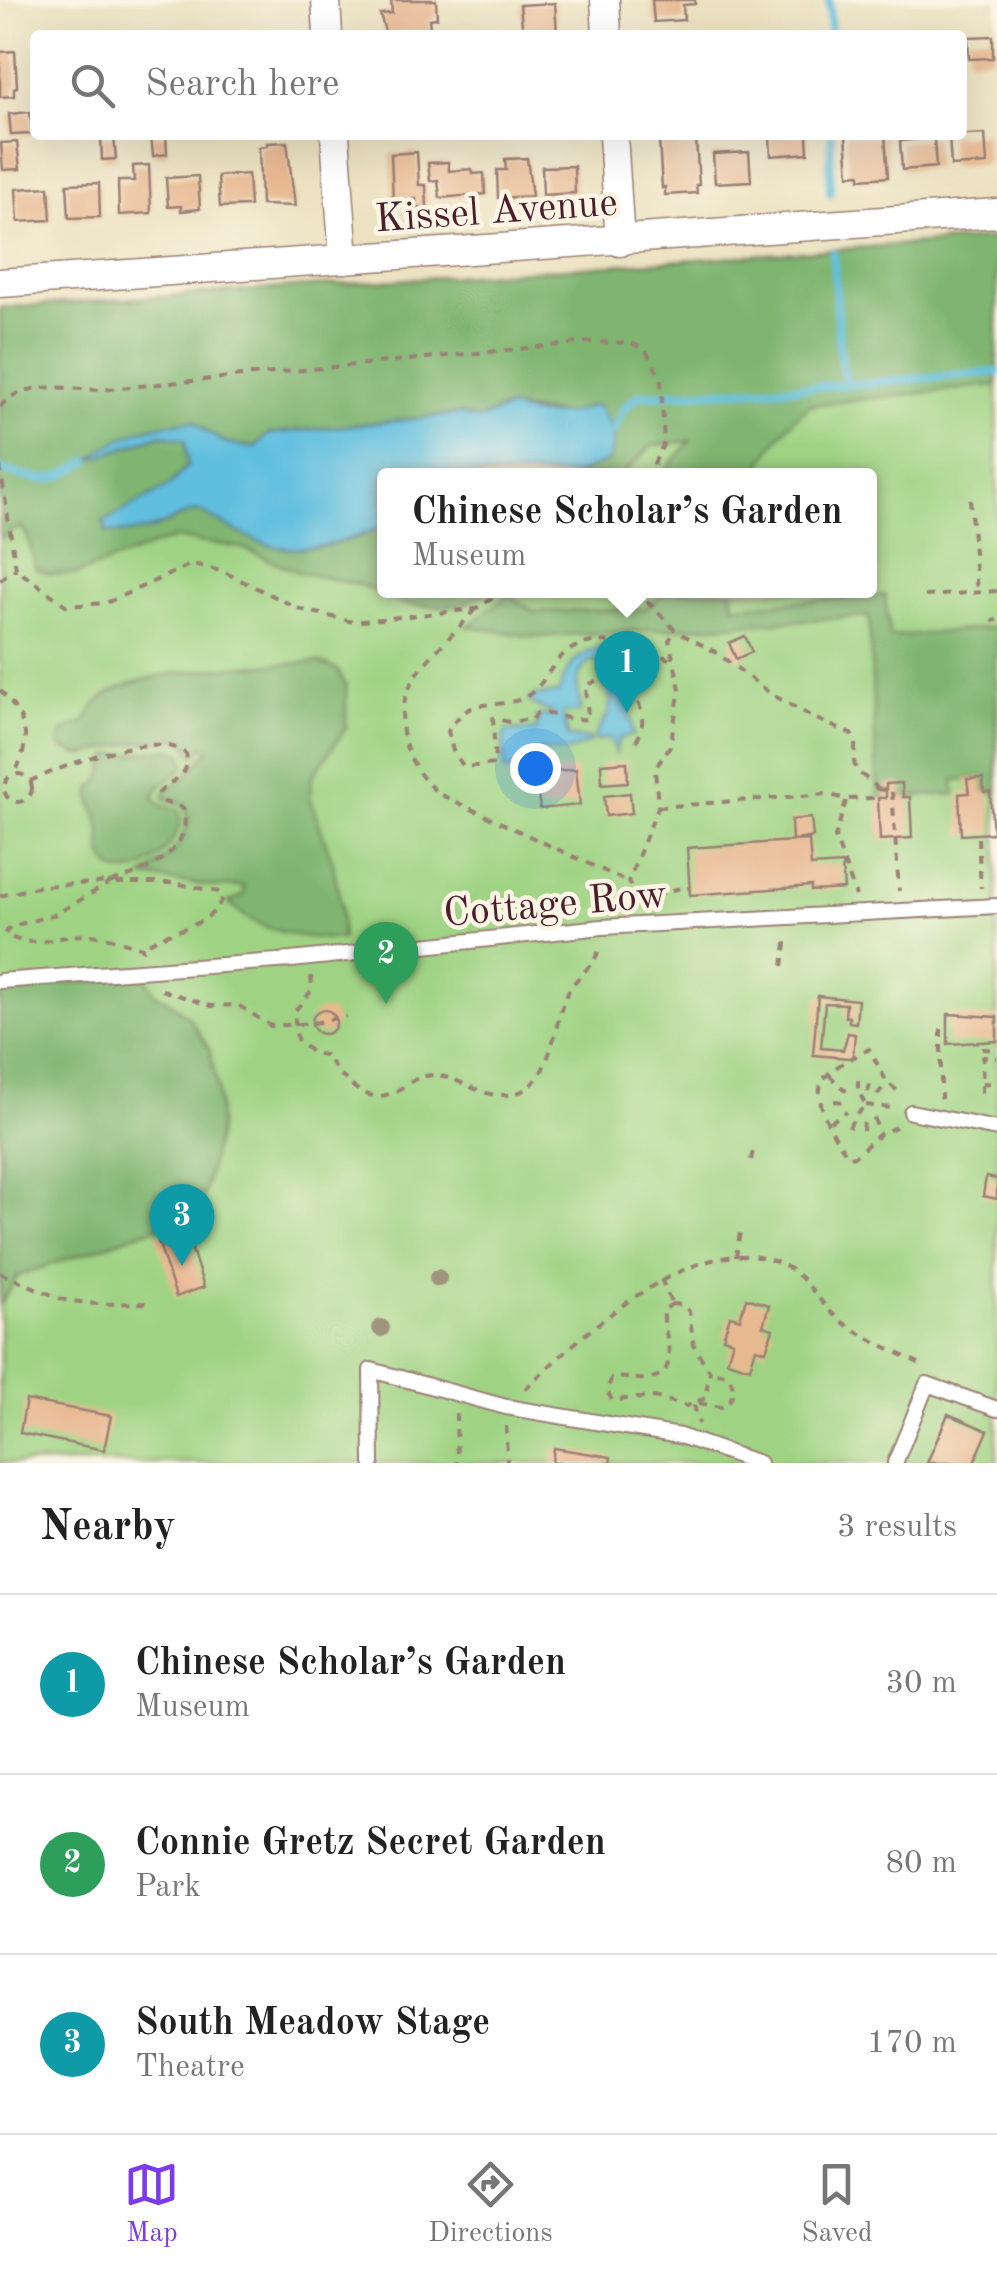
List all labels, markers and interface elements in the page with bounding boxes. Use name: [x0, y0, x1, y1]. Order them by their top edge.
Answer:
search box: [30, 30, 967, 140]
icon: search: [65, 58, 120, 113]
text: Search here: [145, 66, 340, 104]
street label: Kissel Avenue: [374, 185, 619, 241]
popup: [377, 468, 877, 598]
text: Chinese Scholar’s Garden: [411, 494, 843, 532]
text: Museum: [411, 541, 526, 573]
pin: 1: [594, 630, 660, 713]
your location: [510, 743, 561, 794]
street label: Cottage Row: [442, 876, 669, 936]
pin: 2: [354, 922, 418, 1004]
pin: 3: [150, 1184, 214, 1266]
text: Nearby: [40, 1507, 176, 1549]
text: 3 results: [837, 1512, 957, 1544]
text: Chinese Scholar’s Garden: [135, 1645, 566, 1683]
text: 1: [63, 1668, 82, 1700]
text: 30 m: [886, 1668, 957, 1700]
text: Museum: [135, 1692, 250, 1724]
text: Connie Gretz Secret Garden: [135, 1825, 606, 1863]
text: 2: [63, 1848, 82, 1880]
text: 80 m: [886, 1848, 957, 1880]
text: Park: [135, 1872, 201, 1904]
text: South Meadow Stage: [135, 2005, 490, 2043]
text: 3: [63, 2028, 82, 2060]
text: 170 m: [867, 2028, 957, 2060]
text: Theatre: [135, 2052, 245, 2084]
tab: Map: [124, 2157, 179, 2252]
tab: Directions: [428, 2157, 553, 2252]
tab: Saved: [801, 2157, 873, 2252]

